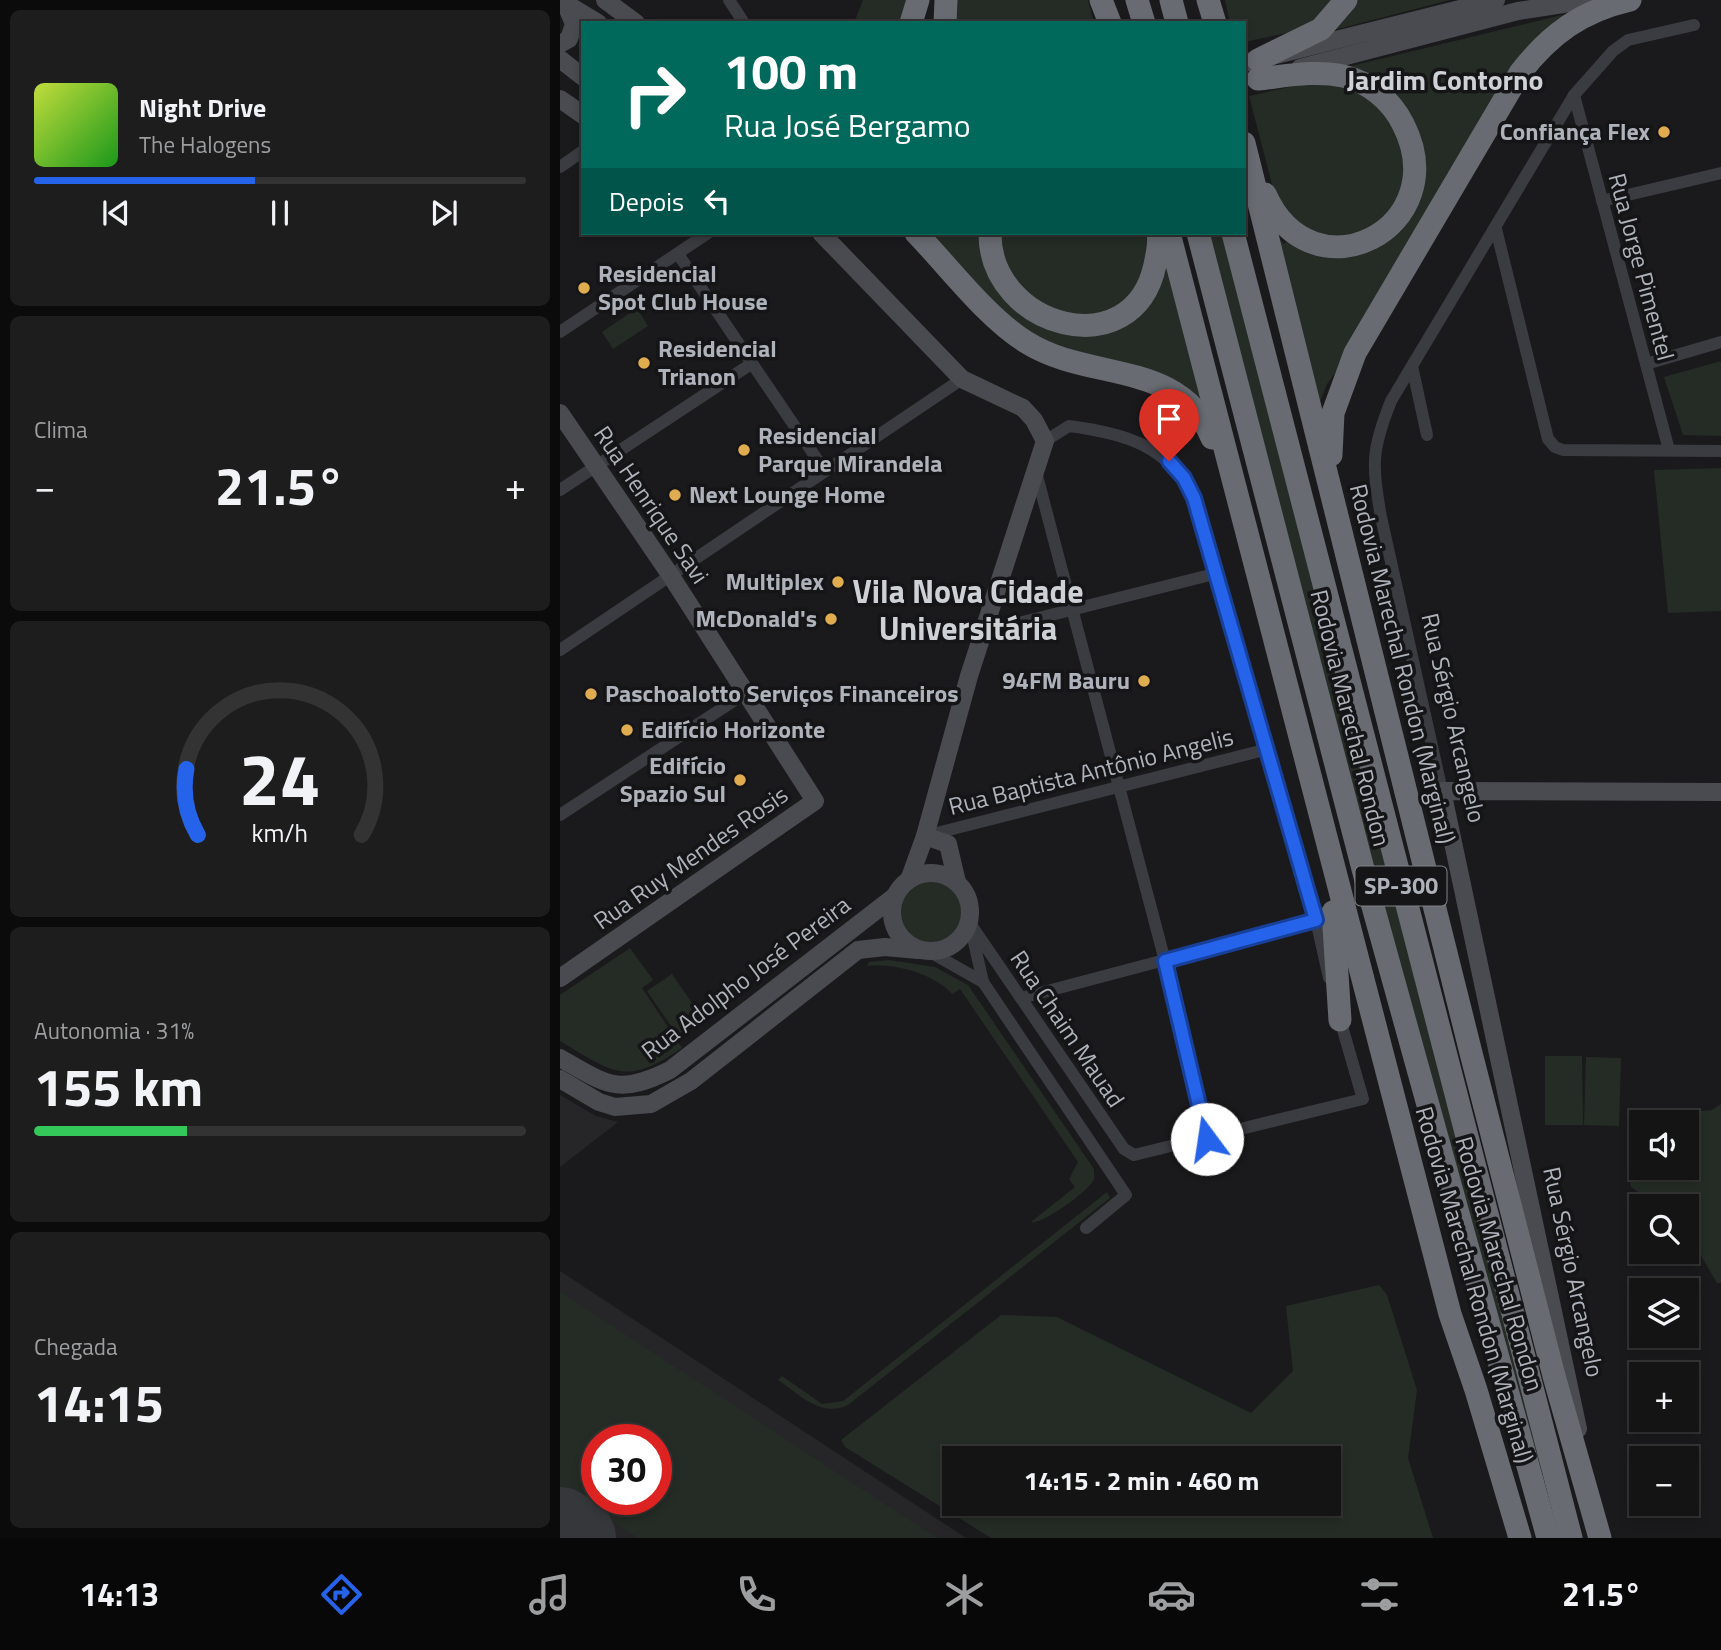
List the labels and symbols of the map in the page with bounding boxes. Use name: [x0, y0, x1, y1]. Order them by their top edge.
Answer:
district label: Jardim Contorno: [1347, 58, 1543, 101]
place label: Confiança Flex: [1500, 113, 1651, 149]
marker: Confiança Flex: [1656, 124, 1672, 140]
street label: Rua Jorge Pimentel: [1600, 169, 1684, 364]
place label: Residencial Spot Club House: [598, 255, 768, 319]
marker: Residencial Spot Club House: [576, 280, 592, 296]
place label: Residencial Trianon: [658, 330, 777, 394]
marker: Residencial Trianon: [636, 355, 652, 371]
pin: [1139, 389, 1199, 461]
place label: Residencial Parque Mirandela: [758, 417, 942, 481]
street label: Rua Henrique Savi: [585, 418, 718, 591]
marker: Residencial Parque Mirandela: [736, 442, 752, 458]
place label: Next Lounge Home: [689, 476, 885, 512]
street label: Rodovia Marechal Rondon (Marginal): [1343, 481, 1461, 847]
marker: Next Lounge Home: [667, 487, 683, 503]
place label: Multiplex: [726, 563, 825, 599]
district label: Vila Nova Cidade Universitária: [853, 567, 1083, 652]
marker: Multiplex: [830, 574, 846, 590]
street label: Rodovia Marechal Rondon: [1304, 587, 1396, 849]
place label: McDonald's: [696, 600, 817, 636]
street label: Rua Sérgio Arcangelo: [1412, 609, 1496, 826]
marker: McDonald's: [823, 611, 839, 627]
place label: 94FM Bauru: [1002, 662, 1130, 698]
marker: 94FM Bauru: [1136, 673, 1152, 689]
place label: Paschoalotto Serviços Financeiros: [605, 675, 959, 711]
marker: Paschoalotto Serviços Financeiros: [583, 686, 599, 702]
place label: Edifício Horizonte: [641, 711, 825, 747]
street label: Rua Baptista Antônio Angelis: [944, 718, 1237, 824]
marker: Edifício Horizonte: [619, 722, 635, 738]
place label: Edifício Spazio Sul: [620, 747, 726, 811]
marker: Edifício Spazio Sul: [732, 772, 748, 788]
street label: Rua Ruy Mendes Rosis: [586, 776, 795, 938]
road number: SP-300: [1356, 866, 1446, 906]
street label: Rua Adolpho José Pereira: [633, 887, 857, 1068]
street label: Rua Chaim Mauad: [1002, 943, 1134, 1114]
position arrow: [1170, 1102, 1244, 1176]
street label: Rodovia Marechal Rondon (Marginal): [1407, 1102, 1543, 1467]
street label: Rodovia Marechal Rondon: [1446, 1132, 1554, 1395]
street label: Rua Sérgio Arcangelo: [1534, 1163, 1614, 1380]
speed limit sign: 30: [581, 1424, 672, 1515]

